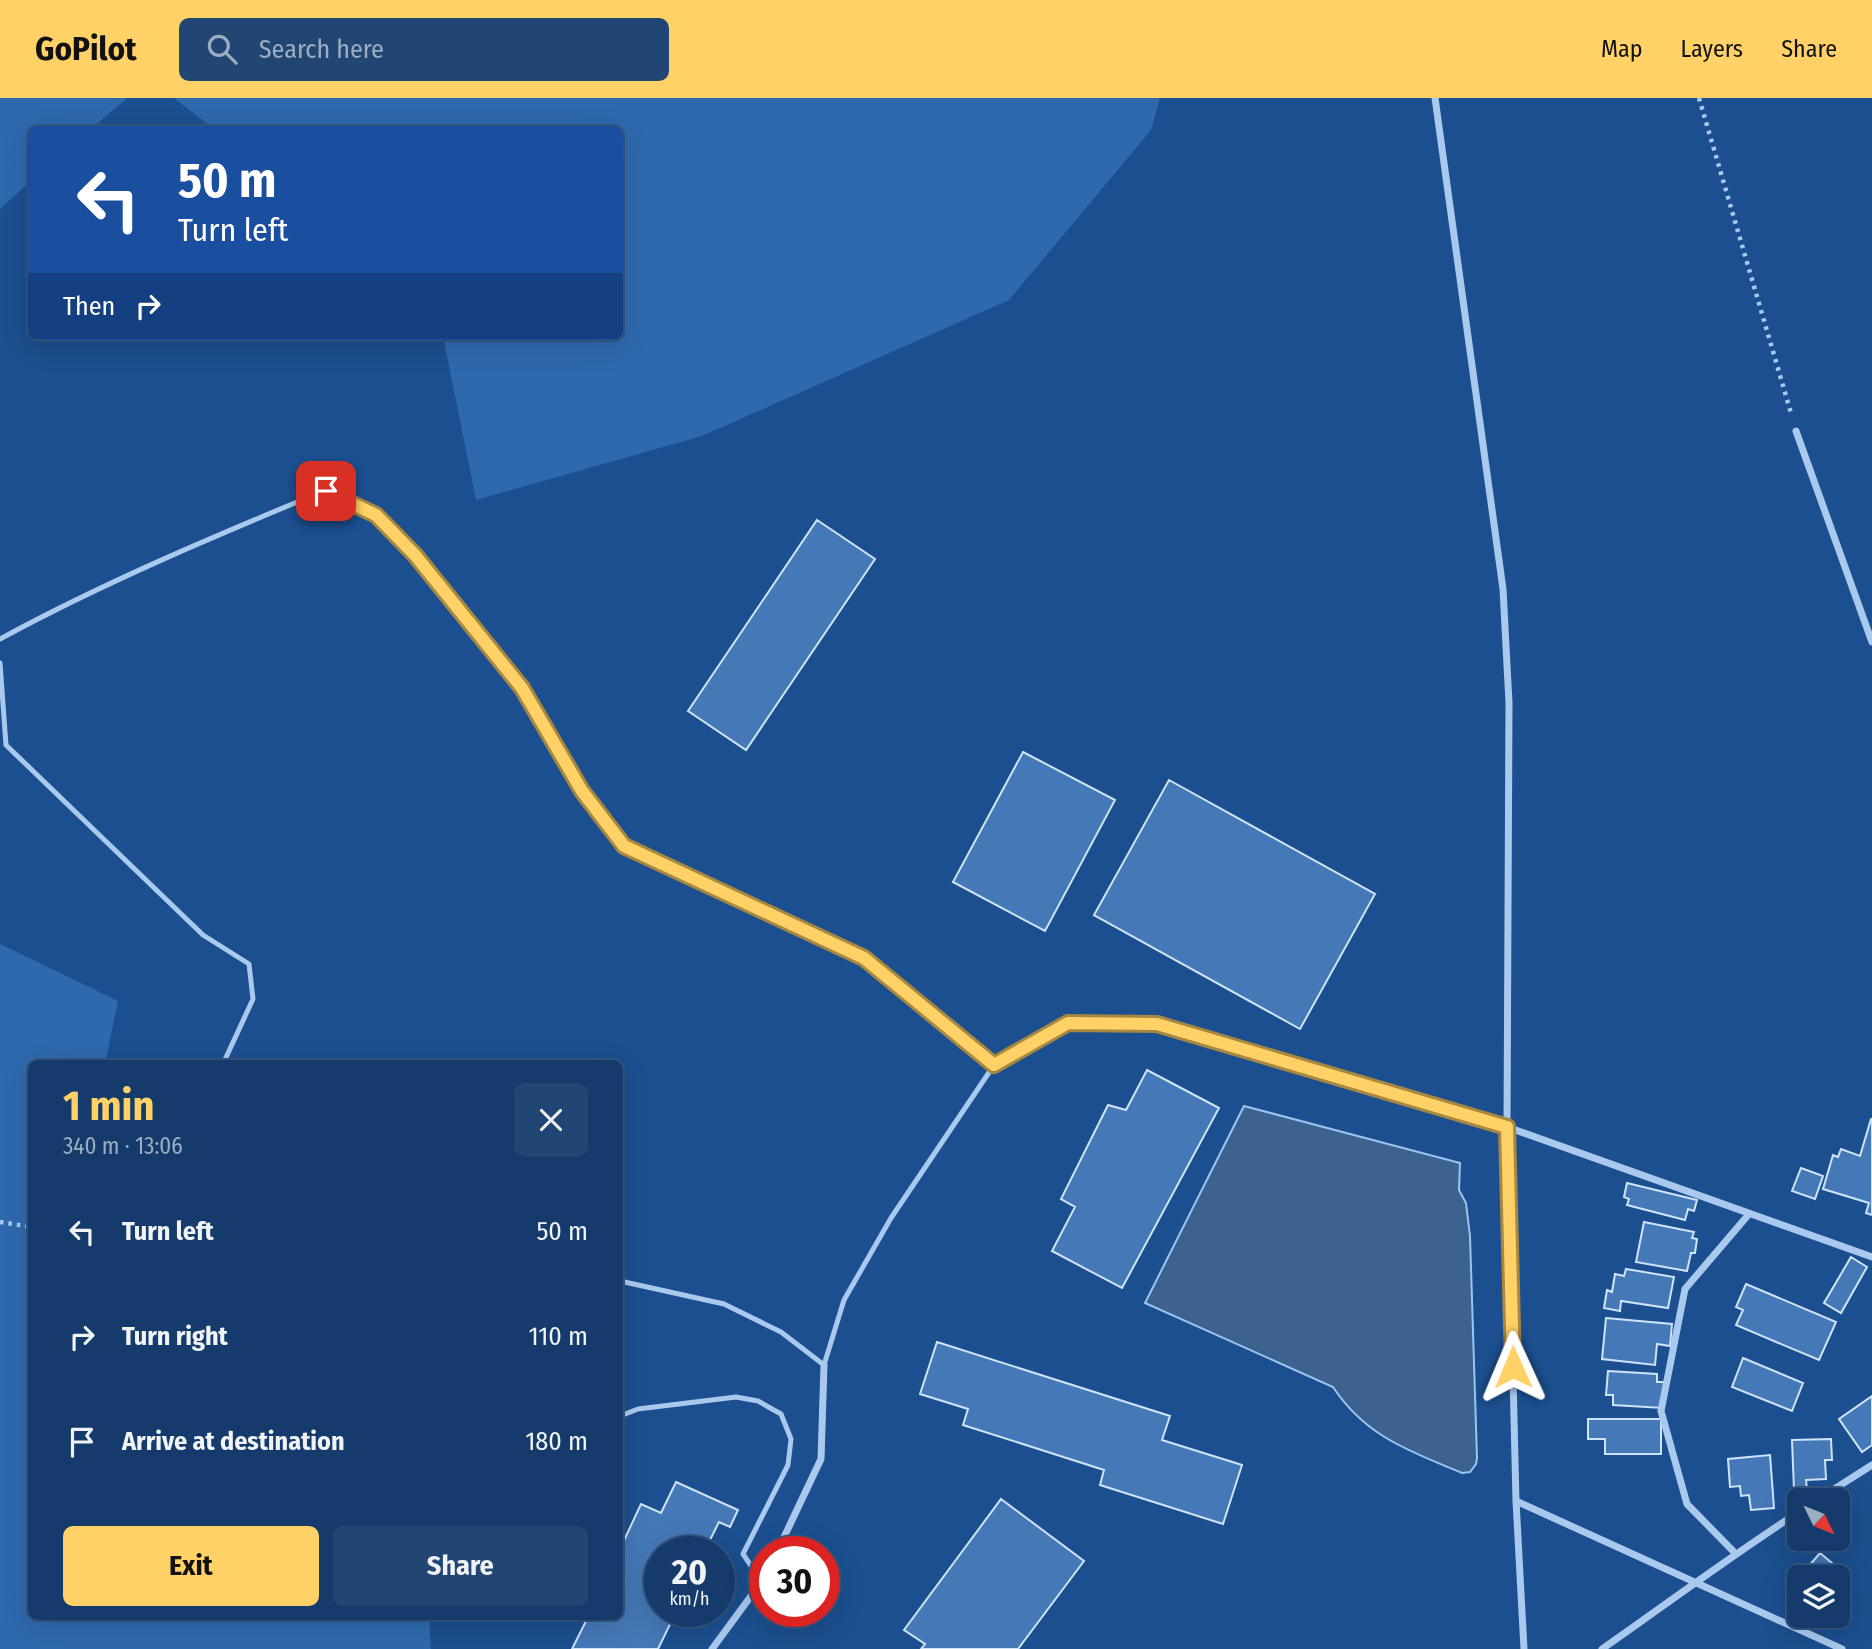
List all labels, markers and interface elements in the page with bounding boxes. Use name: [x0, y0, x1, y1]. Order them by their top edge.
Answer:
search box: [179, 18, 669, 81]
text: GoPilot: [35, 29, 137, 69]
icon: search: [203, 30, 241, 68]
text: Search here: [259, 34, 384, 65]
text: Map: [1601, 35, 1643, 63]
text: Layers: [1681, 35, 1743, 63]
text: Share: [1781, 35, 1837, 63]
text: 50 m: [178, 151, 276, 210]
icon: left: [63, 154, 154, 245]
text: Turn left: [178, 211, 288, 249]
icon: right: [129, 287, 167, 325]
text: Then: [63, 291, 115, 322]
pin: [296, 461, 356, 521]
icon: arrive: [307, 472, 345, 510]
text: 1 min: [63, 1081, 154, 1131]
button: close: [514, 1083, 588, 1157]
text: 340 m · 13:06: [63, 1132, 183, 1160]
icon: left: [63, 1213, 101, 1251]
text: Turn left: [122, 1216, 214, 1247]
text: 50 m: [536, 1216, 588, 1247]
icon: right: [63, 1318, 101, 1356]
text: Turn right: [122, 1321, 228, 1352]
text: 110 m: [528, 1321, 588, 1352]
position arrow: [1476, 1330, 1550, 1404]
icon: arrive: [63, 1423, 101, 1461]
text: Arrive at destination: [122, 1426, 345, 1457]
text: 180 m: [525, 1426, 588, 1457]
north arrow: [1787, 1488, 1850, 1550]
map controls: [1787, 1488, 1850, 1628]
button: Exit: [63, 1526, 319, 1606]
button: Share: [333, 1526, 588, 1606]
speed limit sign: 30: [749, 1536, 840, 1627]
text: 20: [672, 1551, 707, 1593]
button: layers: [1787, 1565, 1850, 1628]
text: km/h: [669, 1588, 710, 1610]

